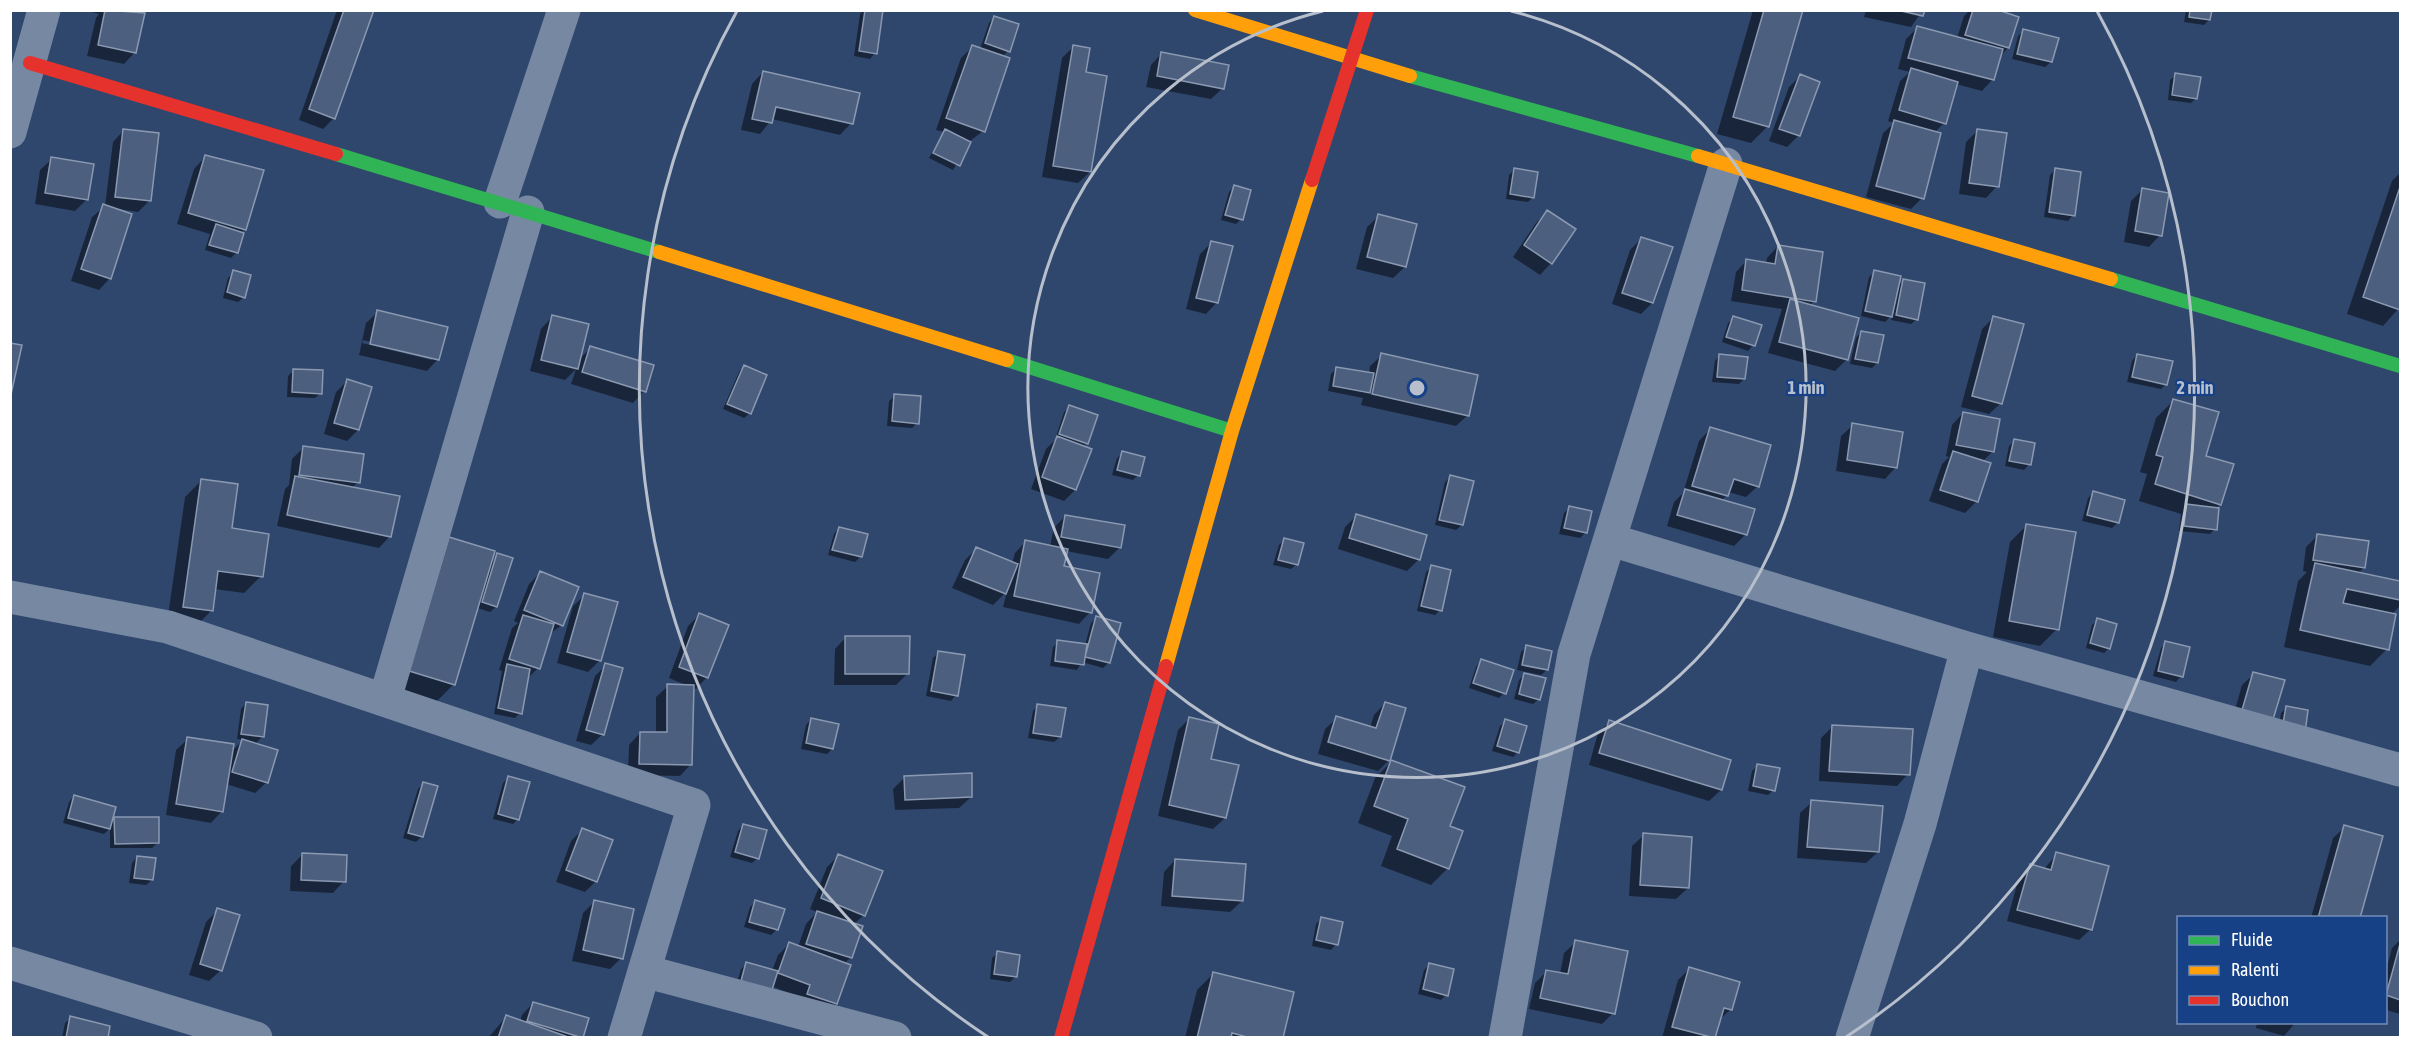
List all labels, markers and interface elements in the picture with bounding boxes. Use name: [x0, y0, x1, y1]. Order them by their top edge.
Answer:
text: 1 min: [1788, 377, 1825, 398]
text: 2 min: [2177, 377, 2214, 398]
centre of rings: [1407, 378, 1427, 398]
legend: [2177, 916, 2387, 1024]
text: Fluide: [2231, 929, 2273, 950]
text: Ralenti: [2231, 959, 2279, 980]
text: Bouchon: [2231, 989, 2289, 1010]

